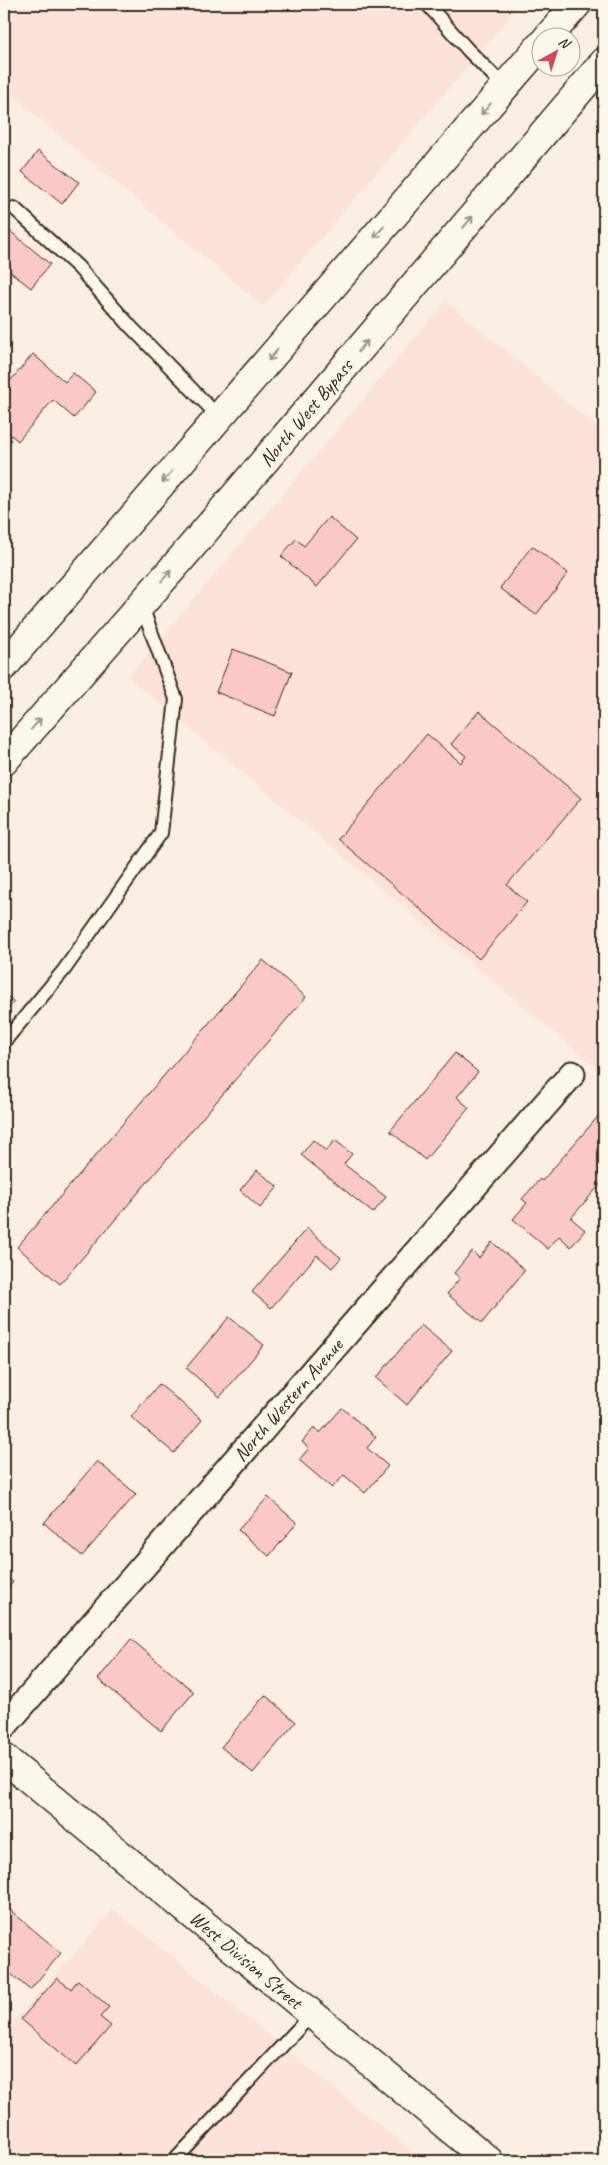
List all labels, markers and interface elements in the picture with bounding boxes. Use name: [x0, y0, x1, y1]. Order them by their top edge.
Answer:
north arrow: [530, 28, 580, 78]
text: N: [555, 33, 574, 53]
one-way arrow: [480, 102, 491, 115]
one-way arrow: [462, 216, 474, 229]
one-way arrow: [374, 225, 385, 238]
one-way arrow: [357, 340, 368, 353]
one-way arrow: [267, 348, 279, 361]
street label: North West Bypass: [254, 352, 360, 472]
one-way arrow: [161, 471, 172, 484]
one-way arrow: [160, 570, 171, 583]
one-way arrow: [30, 718, 42, 731]
street label: North Western Avenue: [228, 1332, 349, 1467]
street label: West Division Street: [184, 1906, 309, 2016]

